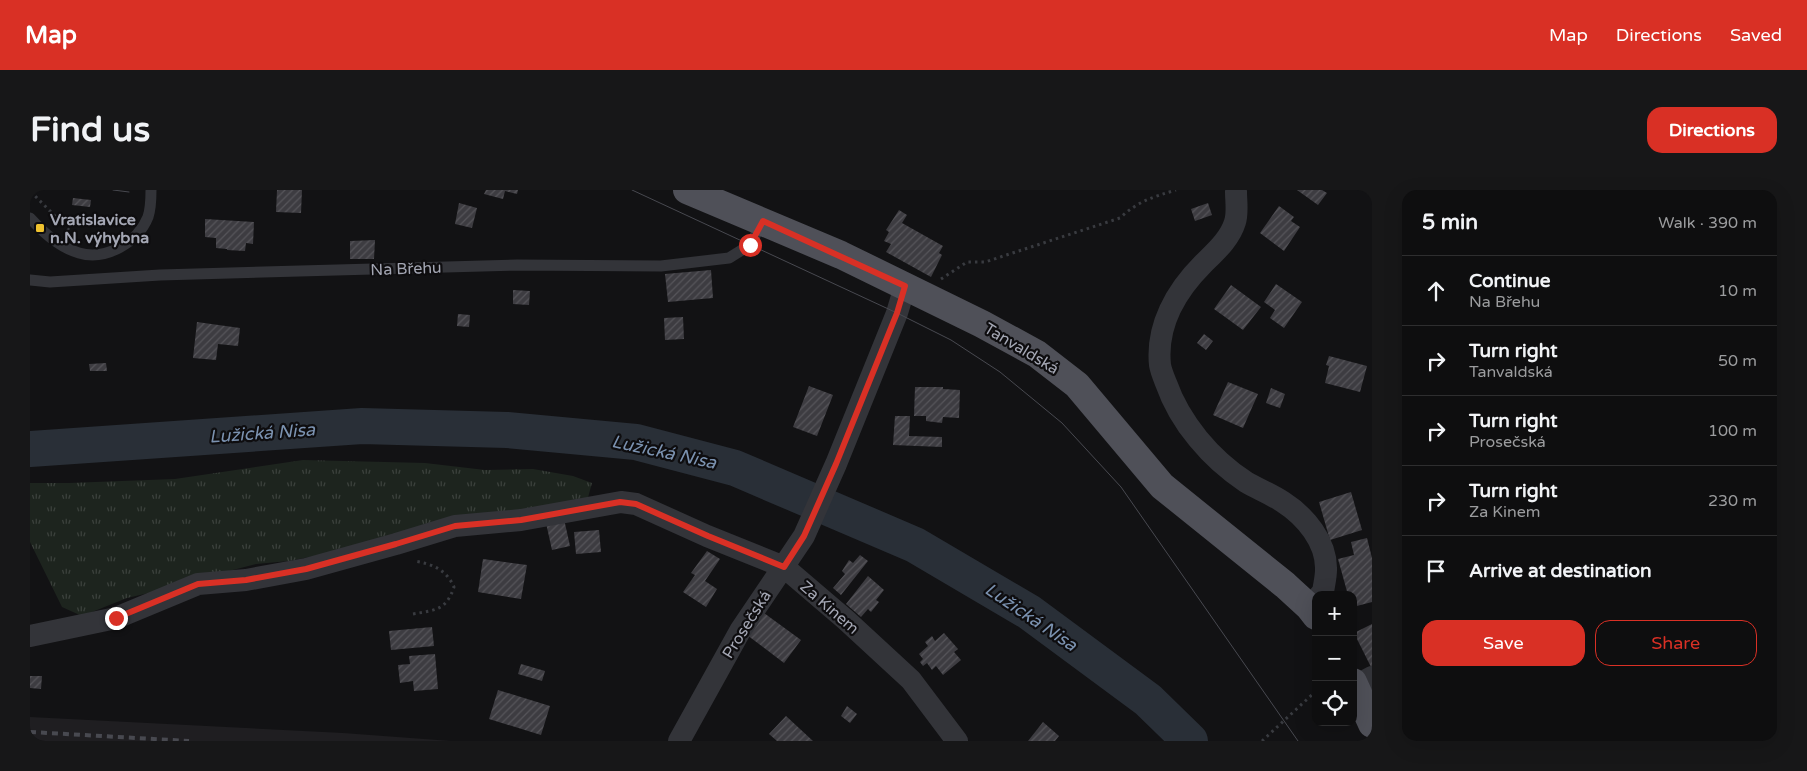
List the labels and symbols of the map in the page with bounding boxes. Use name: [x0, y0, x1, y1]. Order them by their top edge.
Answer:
place label: Vratislavice n.N. výhybna: [50, 210, 149, 248]
marker: Vratislavice n.N. výhybna: [34, 222, 46, 234]
route start: [739, 234, 762, 257]
street label: Na Břehu: [370, 258, 442, 280]
street label: Tanvaldská: [980, 319, 1063, 379]
water label: Lužická Nisa: [208, 418, 317, 448]
water label: Lužická Nisa: [610, 430, 719, 474]
street label: Za Kinem: [796, 577, 863, 639]
water label: Lužická Nisa: [981, 578, 1082, 656]
street label: Prosečská: [718, 587, 776, 662]
route end: [105, 607, 128, 630]

